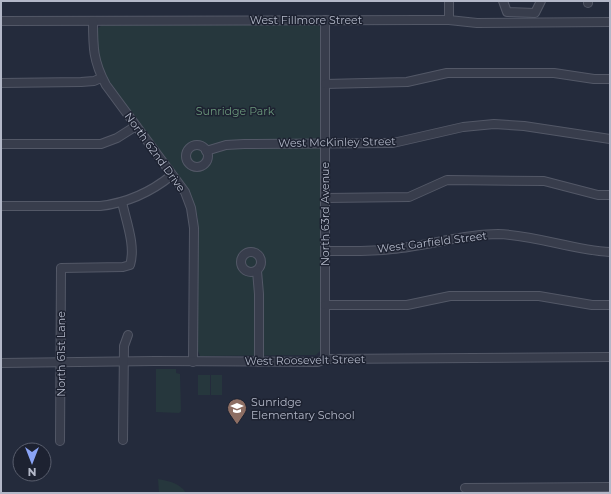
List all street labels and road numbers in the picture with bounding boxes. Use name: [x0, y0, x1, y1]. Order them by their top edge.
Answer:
street label: West Fillmore Street: [250, 13, 363, 27]
street label: North 62nd Drive: [121, 110, 189, 195]
street label: West McKinley Street: [278, 134, 396, 150]
street label: North 63rd Avenue: [318, 162, 332, 266]
street label: West Garfield Street: [376, 228, 488, 256]
street label: North 61st Lane: [54, 311, 68, 397]
street label: West Roosevelt Street: [245, 352, 366, 368]

